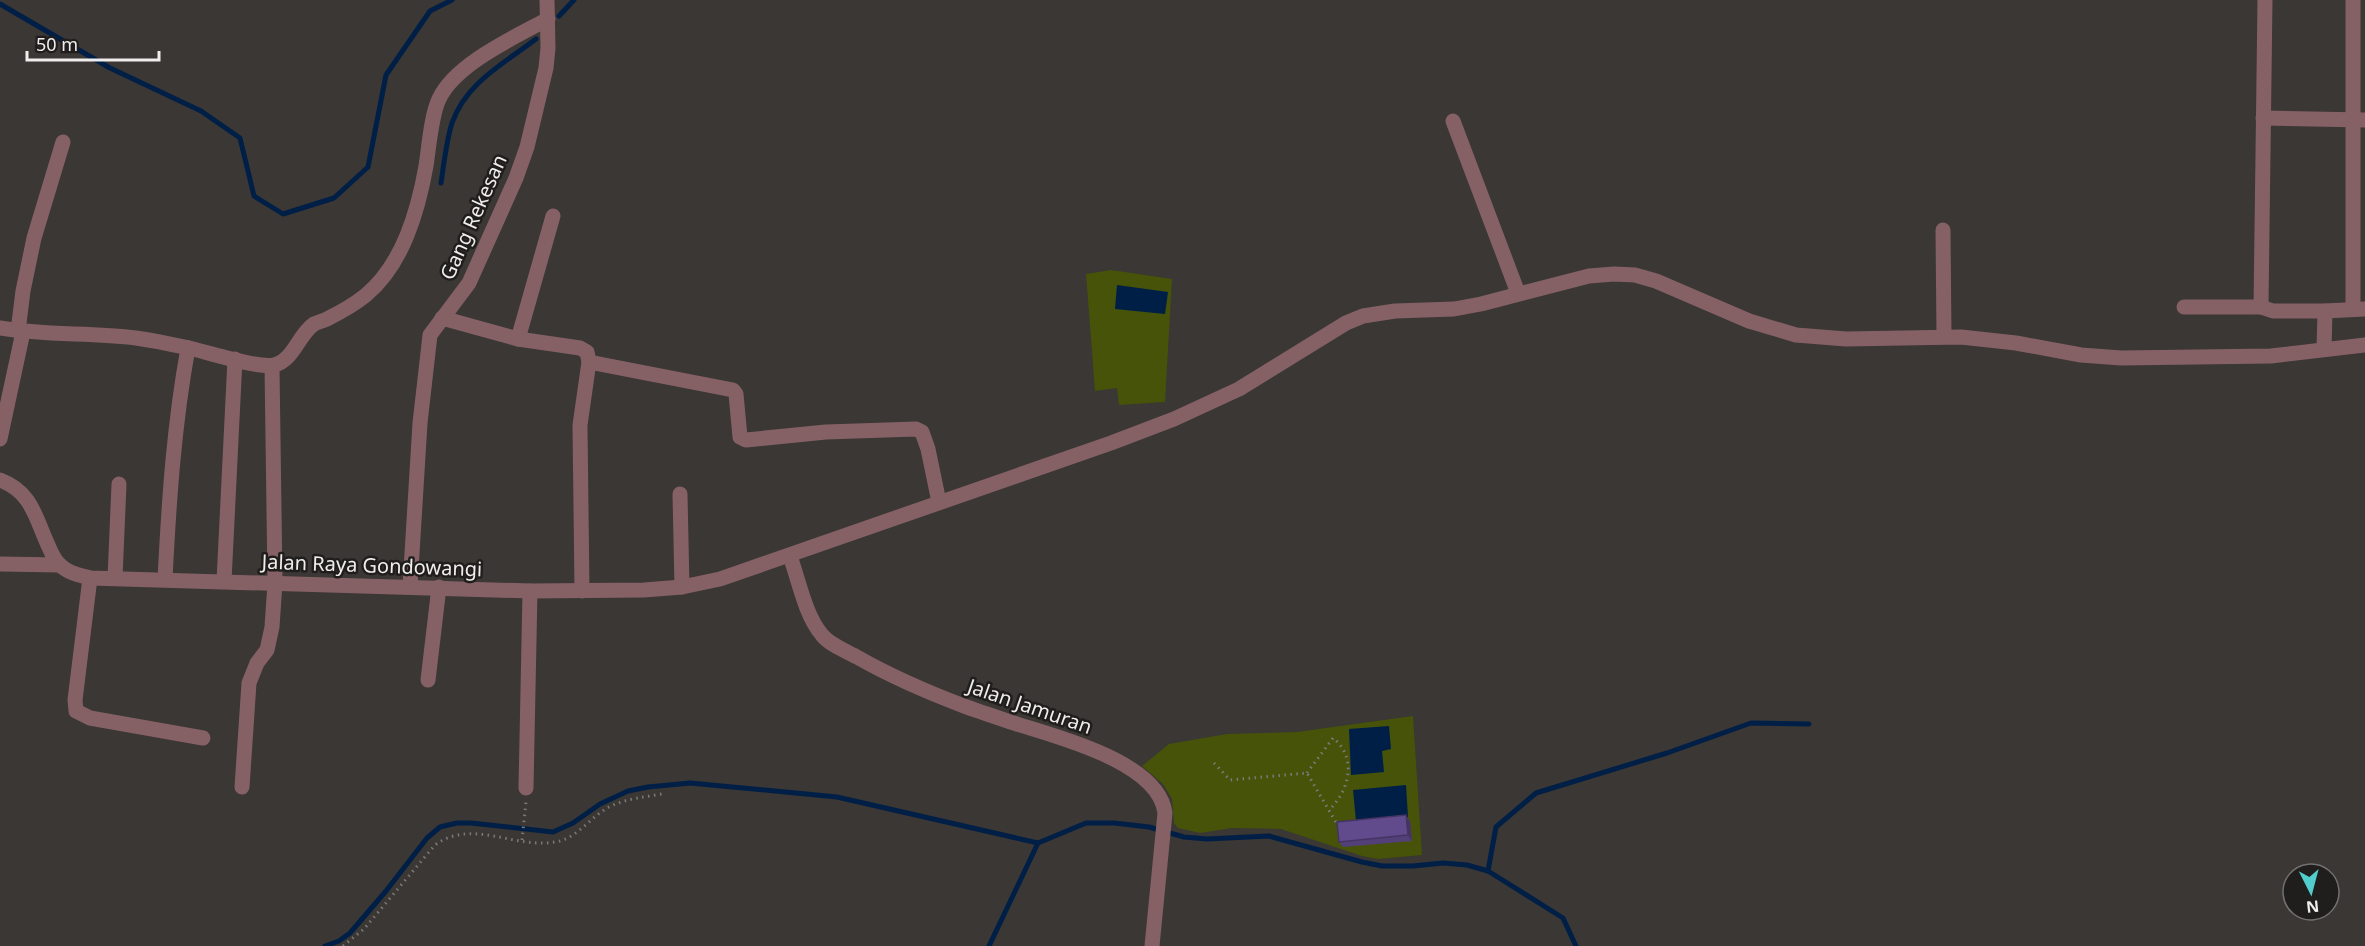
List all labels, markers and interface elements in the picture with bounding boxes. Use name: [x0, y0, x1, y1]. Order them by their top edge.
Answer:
scale bar: [27, 24, 159, 62]
text: 50 m: [36, 32, 78, 56]
street label: Gang Rekesan: [433, 150, 513, 284]
street label: Jalan Raya Gondowangi: [259, 548, 483, 582]
street label: Jalan Jamuran: [962, 671, 1096, 740]
north arrow: [2281, 862, 2341, 922]
text: N: [2305, 895, 2320, 919]

